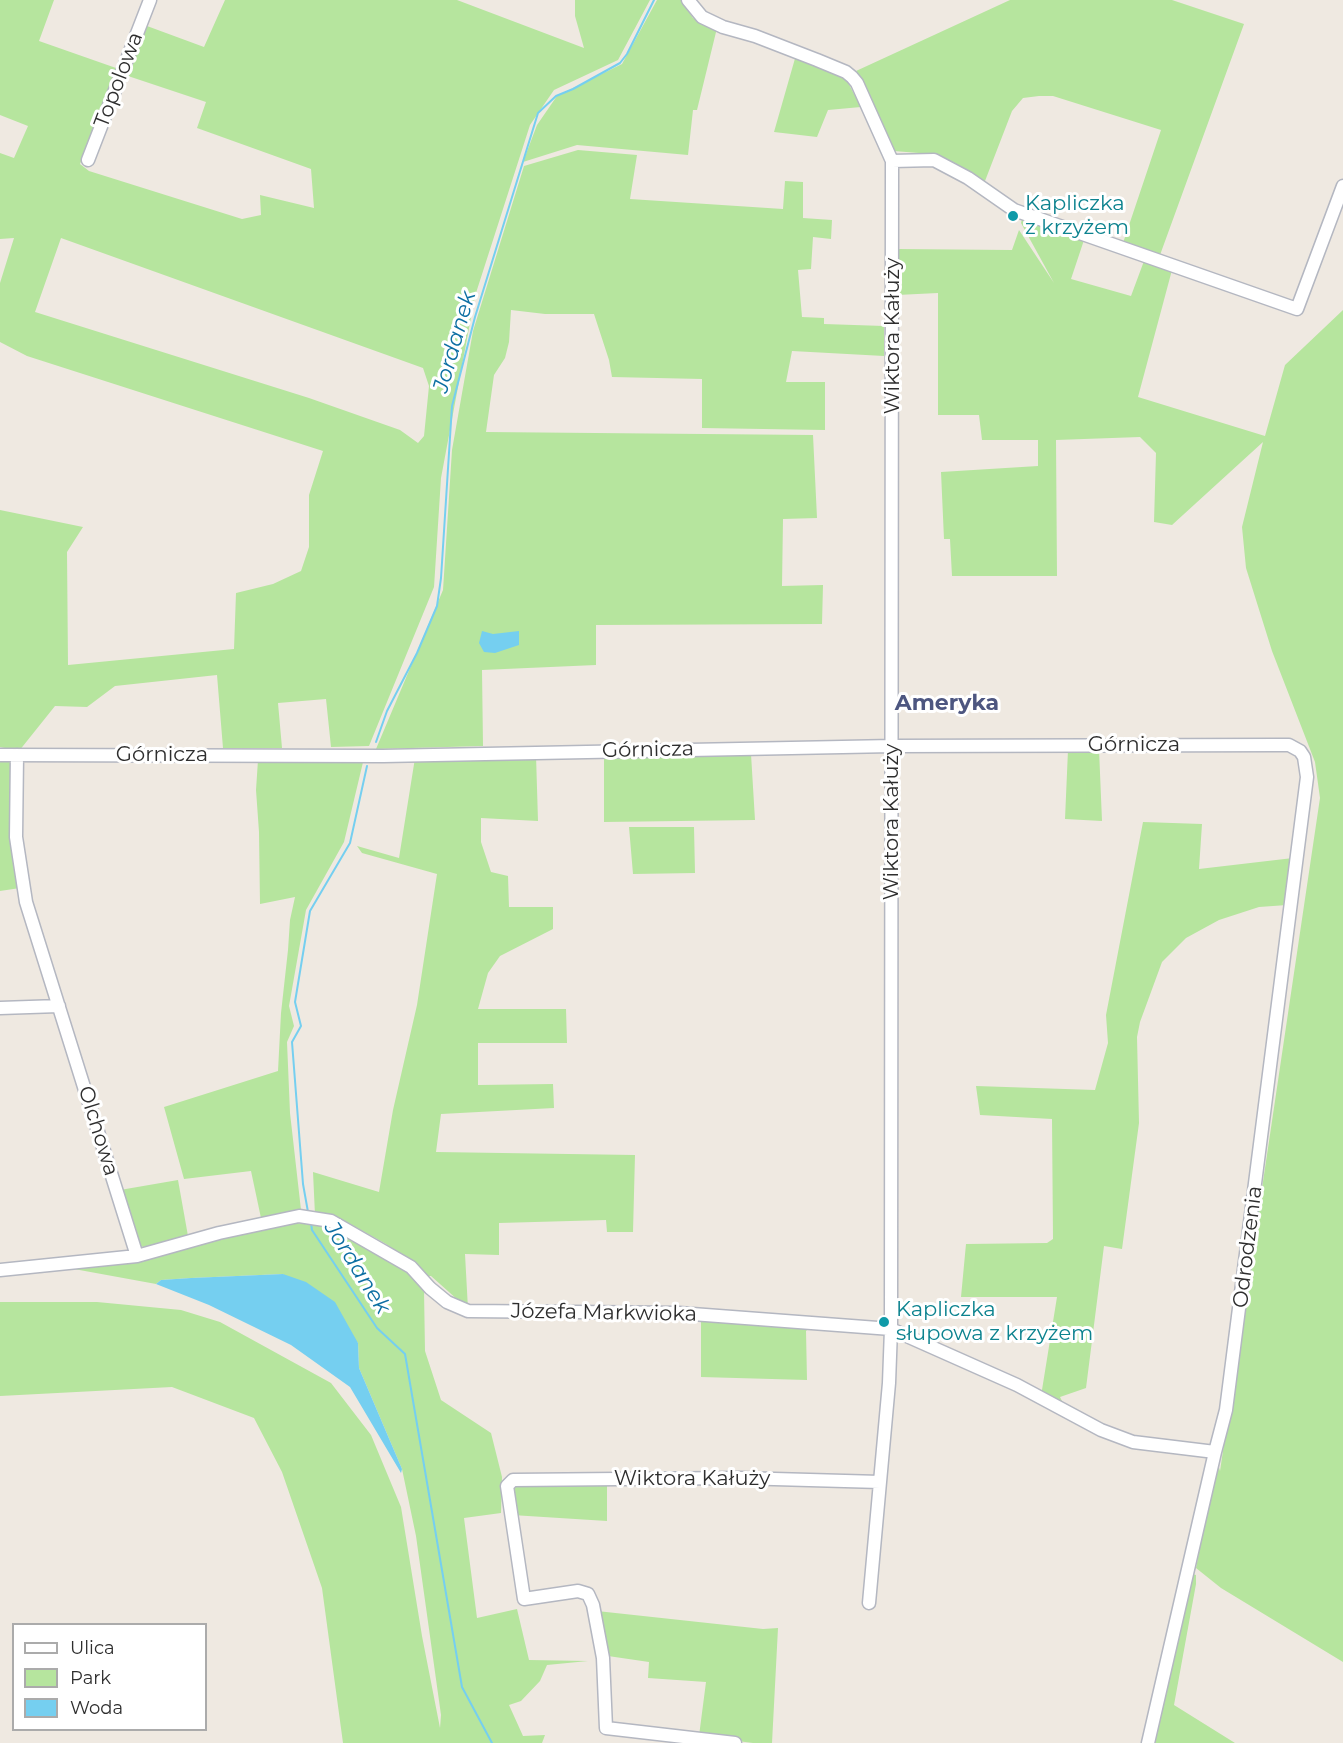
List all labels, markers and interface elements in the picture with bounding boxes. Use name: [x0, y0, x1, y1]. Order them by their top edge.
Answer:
street label: Topolowa: [89, 29, 149, 131]
place label: Kapliczka z krzyżem: [1025, 191, 1129, 241]
marker: Kapliczka z krzyżem: [1006, 209, 1020, 223]
street label: Wiktora Kałuży: [880, 258, 906, 414]
water label: Jordanek: [428, 288, 482, 396]
district label: Ameryka: [895, 691, 999, 717]
street label: Górnicza: [1088, 732, 1180, 758]
street label: Górnicza: [602, 737, 694, 763]
street label: Górnicza: [116, 742, 208, 768]
street label: Wiktora Kałuży: [879, 744, 905, 900]
street label: Olchowa: [72, 1083, 124, 1179]
street label: Odrodzenia: [1228, 1184, 1268, 1310]
water label: Jordanek: [318, 1217, 396, 1319]
place label: Kapliczka słupowa z krzyżem: [896, 1297, 1093, 1347]
street label: Józefa Markwioka: [511, 1299, 697, 1327]
marker: Kapliczka słupowa z krzyżem: [877, 1315, 891, 1329]
street label: Wiktora Kałuży: [614, 1466, 770, 1492]
legend: [12, 1623, 207, 1731]
text: Ulica: [70, 1637, 115, 1659]
text: Park: [70, 1667, 111, 1689]
text: Woda: [70, 1697, 123, 1719]

